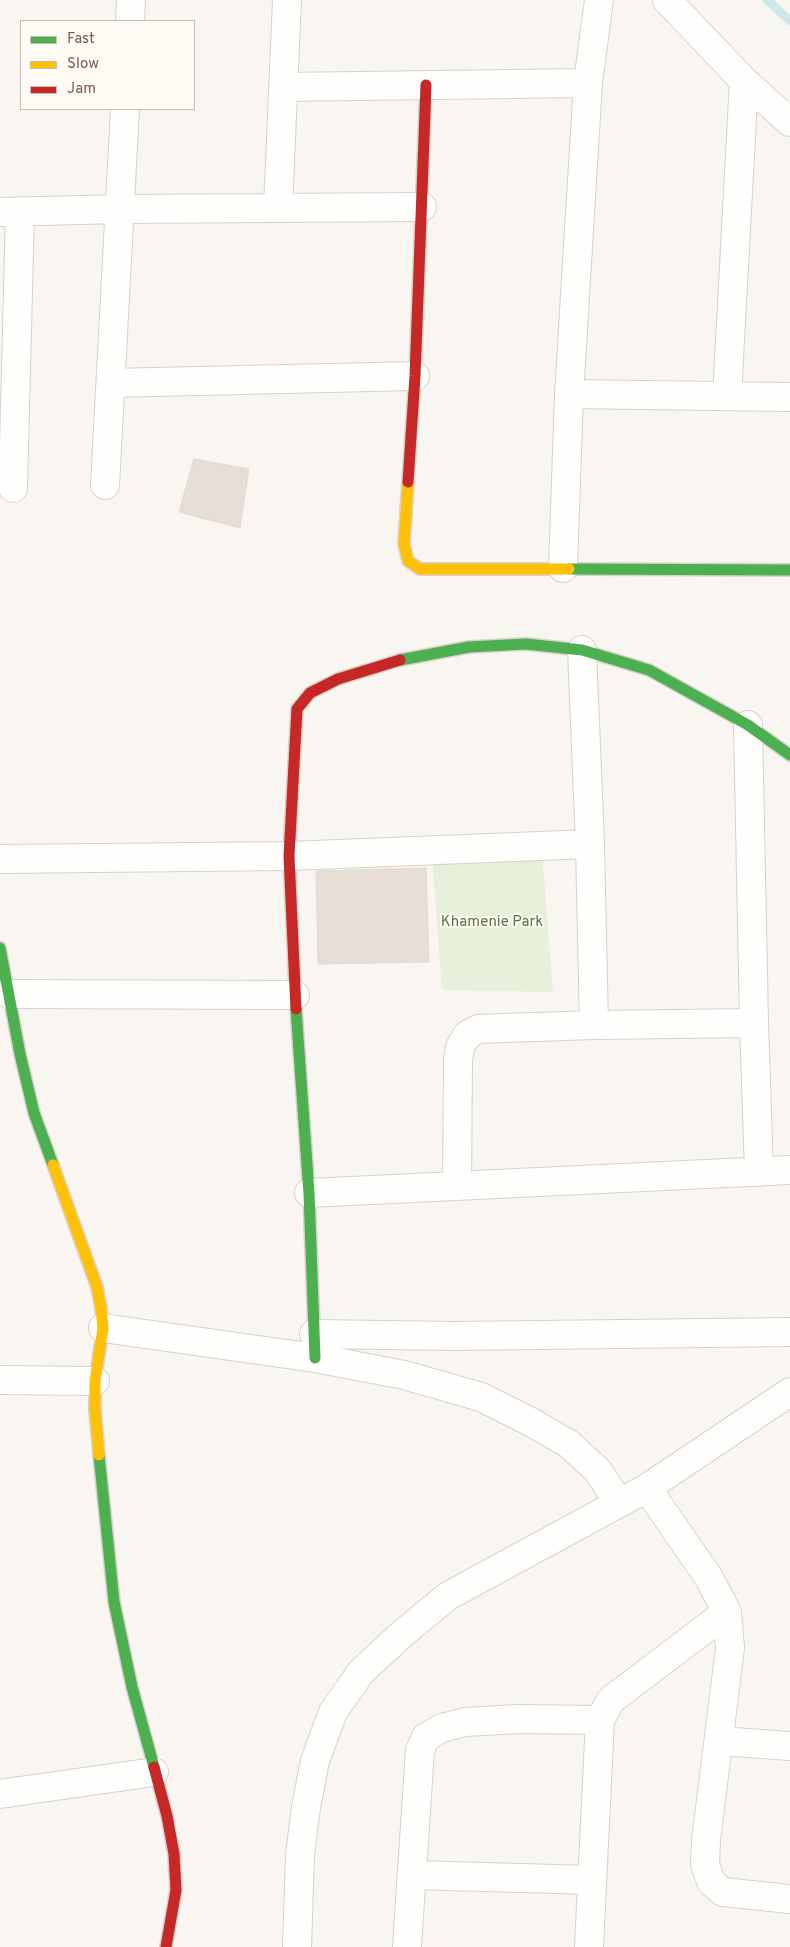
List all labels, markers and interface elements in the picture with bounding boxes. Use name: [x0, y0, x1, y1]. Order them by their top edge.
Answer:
legend: [20, 20, 195, 110]
text: Fast: [67, 30, 95, 49]
text: Slow: [67, 55, 99, 74]
text: Jam: [67, 80, 96, 99]
park label: Khamenie Park: [441, 914, 543, 932]

